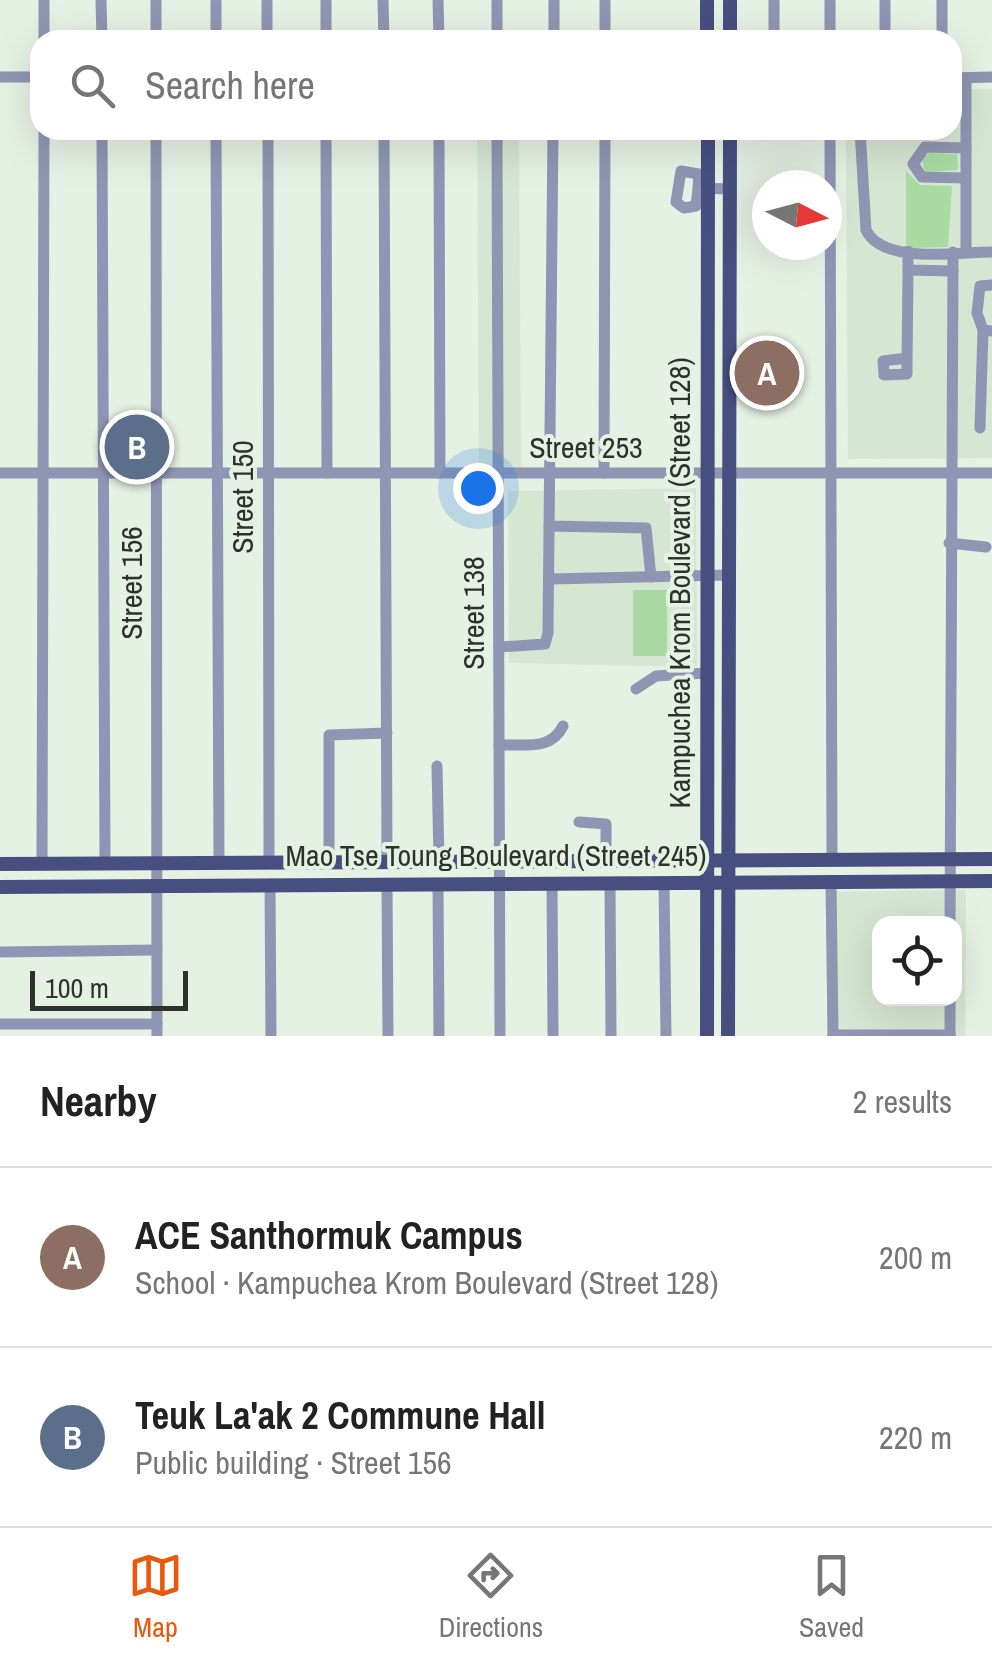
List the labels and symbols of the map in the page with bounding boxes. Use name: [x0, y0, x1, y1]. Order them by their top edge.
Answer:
north arrow: [752, 170, 842, 260]
pin: A: [734, 336, 800, 410]
street label: Kampuchea Krom Boulevard (Street 128): [659, 357, 699, 809]
pin: B: [104, 410, 170, 484]
street label: Street 253: [529, 427, 643, 467]
street label: Street 150: [222, 440, 262, 554]
your location: [453, 463, 504, 514]
street label: Street 156: [111, 526, 151, 640]
street label: Street 138: [453, 556, 493, 670]
street label: Mao Tse Toung Boulevard (Street 245): [286, 835, 706, 875]
scale bar: [30, 966, 188, 1010]

